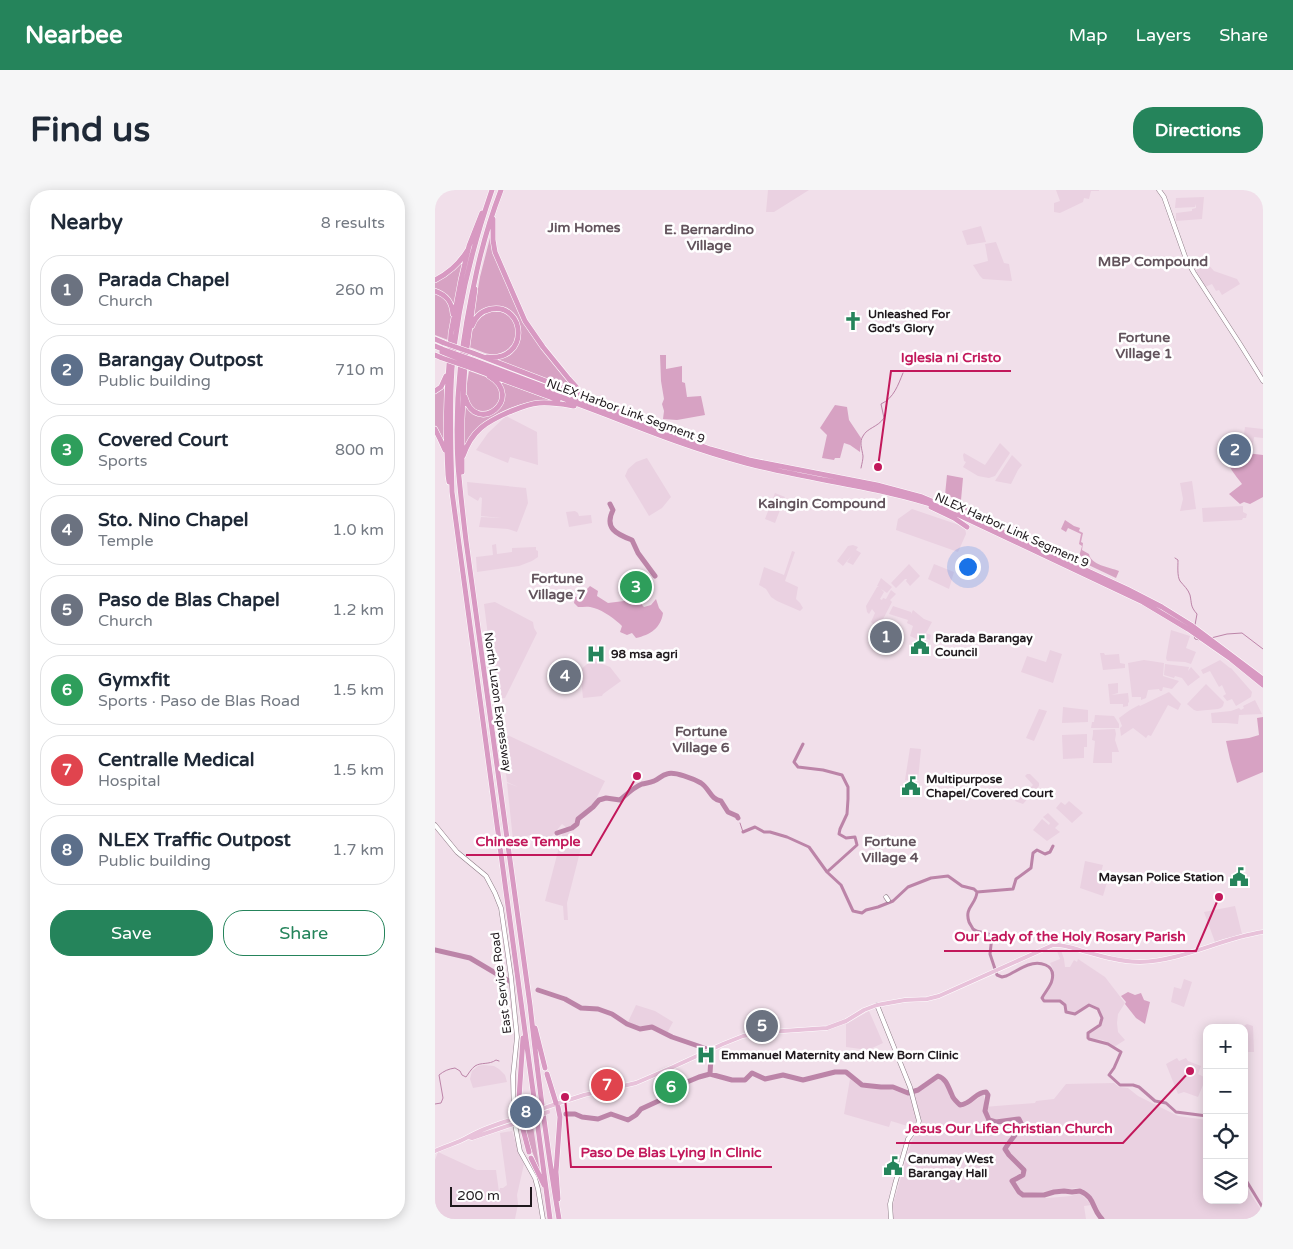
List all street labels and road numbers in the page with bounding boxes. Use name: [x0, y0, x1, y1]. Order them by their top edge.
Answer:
street label: NLEX Harbor Link Segment 9: [545, 376, 707, 446]
street label: NLEX Harbor Link Segment 9: [933, 490, 1091, 570]
street label: North Luzon Expressway: [481, 631, 515, 773]
street label: East Service Road: [488, 931, 514, 1035]

